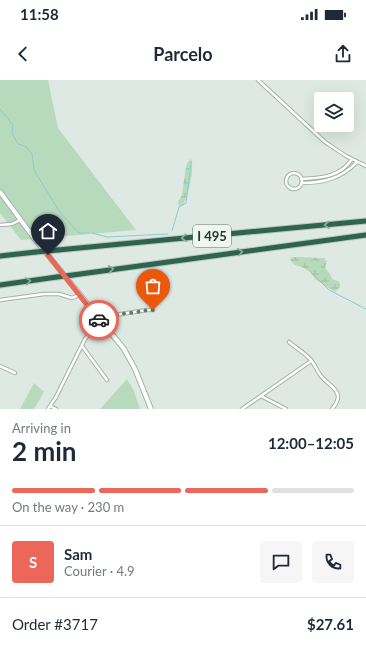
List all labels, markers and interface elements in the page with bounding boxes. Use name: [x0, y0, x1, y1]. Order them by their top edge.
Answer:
text: 11:58: [20, 5, 59, 23]
icon: back: [12, 43, 34, 65]
text: Parcelo: [153, 43, 213, 65]
icon: share: [332, 43, 354, 65]
map controls: [314, 92, 354, 132]
button: layers: [314, 92, 354, 132]
pin: [31, 214, 65, 255]
icon: home: [37, 220, 59, 242]
one-way arrow: [324, 220, 330, 229]
road number: I 495: [193, 225, 231, 247]
one-way arrow: [181, 234, 187, 243]
one-way arrow: [237, 248, 243, 257]
one-way arrow: [108, 265, 114, 274]
pin: [136, 269, 170, 310]
icon: bag: [142, 275, 164, 297]
one-way arrow: [25, 277, 31, 286]
courier: [79, 300, 119, 340]
icon: car: [88, 309, 110, 331]
text: Arriving in: [12, 420, 71, 436]
text: 12:00–12:05: [268, 434, 354, 452]
text: 2 min: [12, 435, 76, 467]
text: On the way · 230 m: [12, 499, 124, 515]
button: chat: [260, 541, 302, 583]
button: phone: [312, 541, 354, 583]
text: Sam: [64, 545, 92, 563]
text: S: [29, 553, 37, 571]
text: Courier · 4.9: [64, 563, 135, 579]
text: Order #3717: [12, 615, 98, 633]
text: $27.61: [307, 615, 354, 633]

